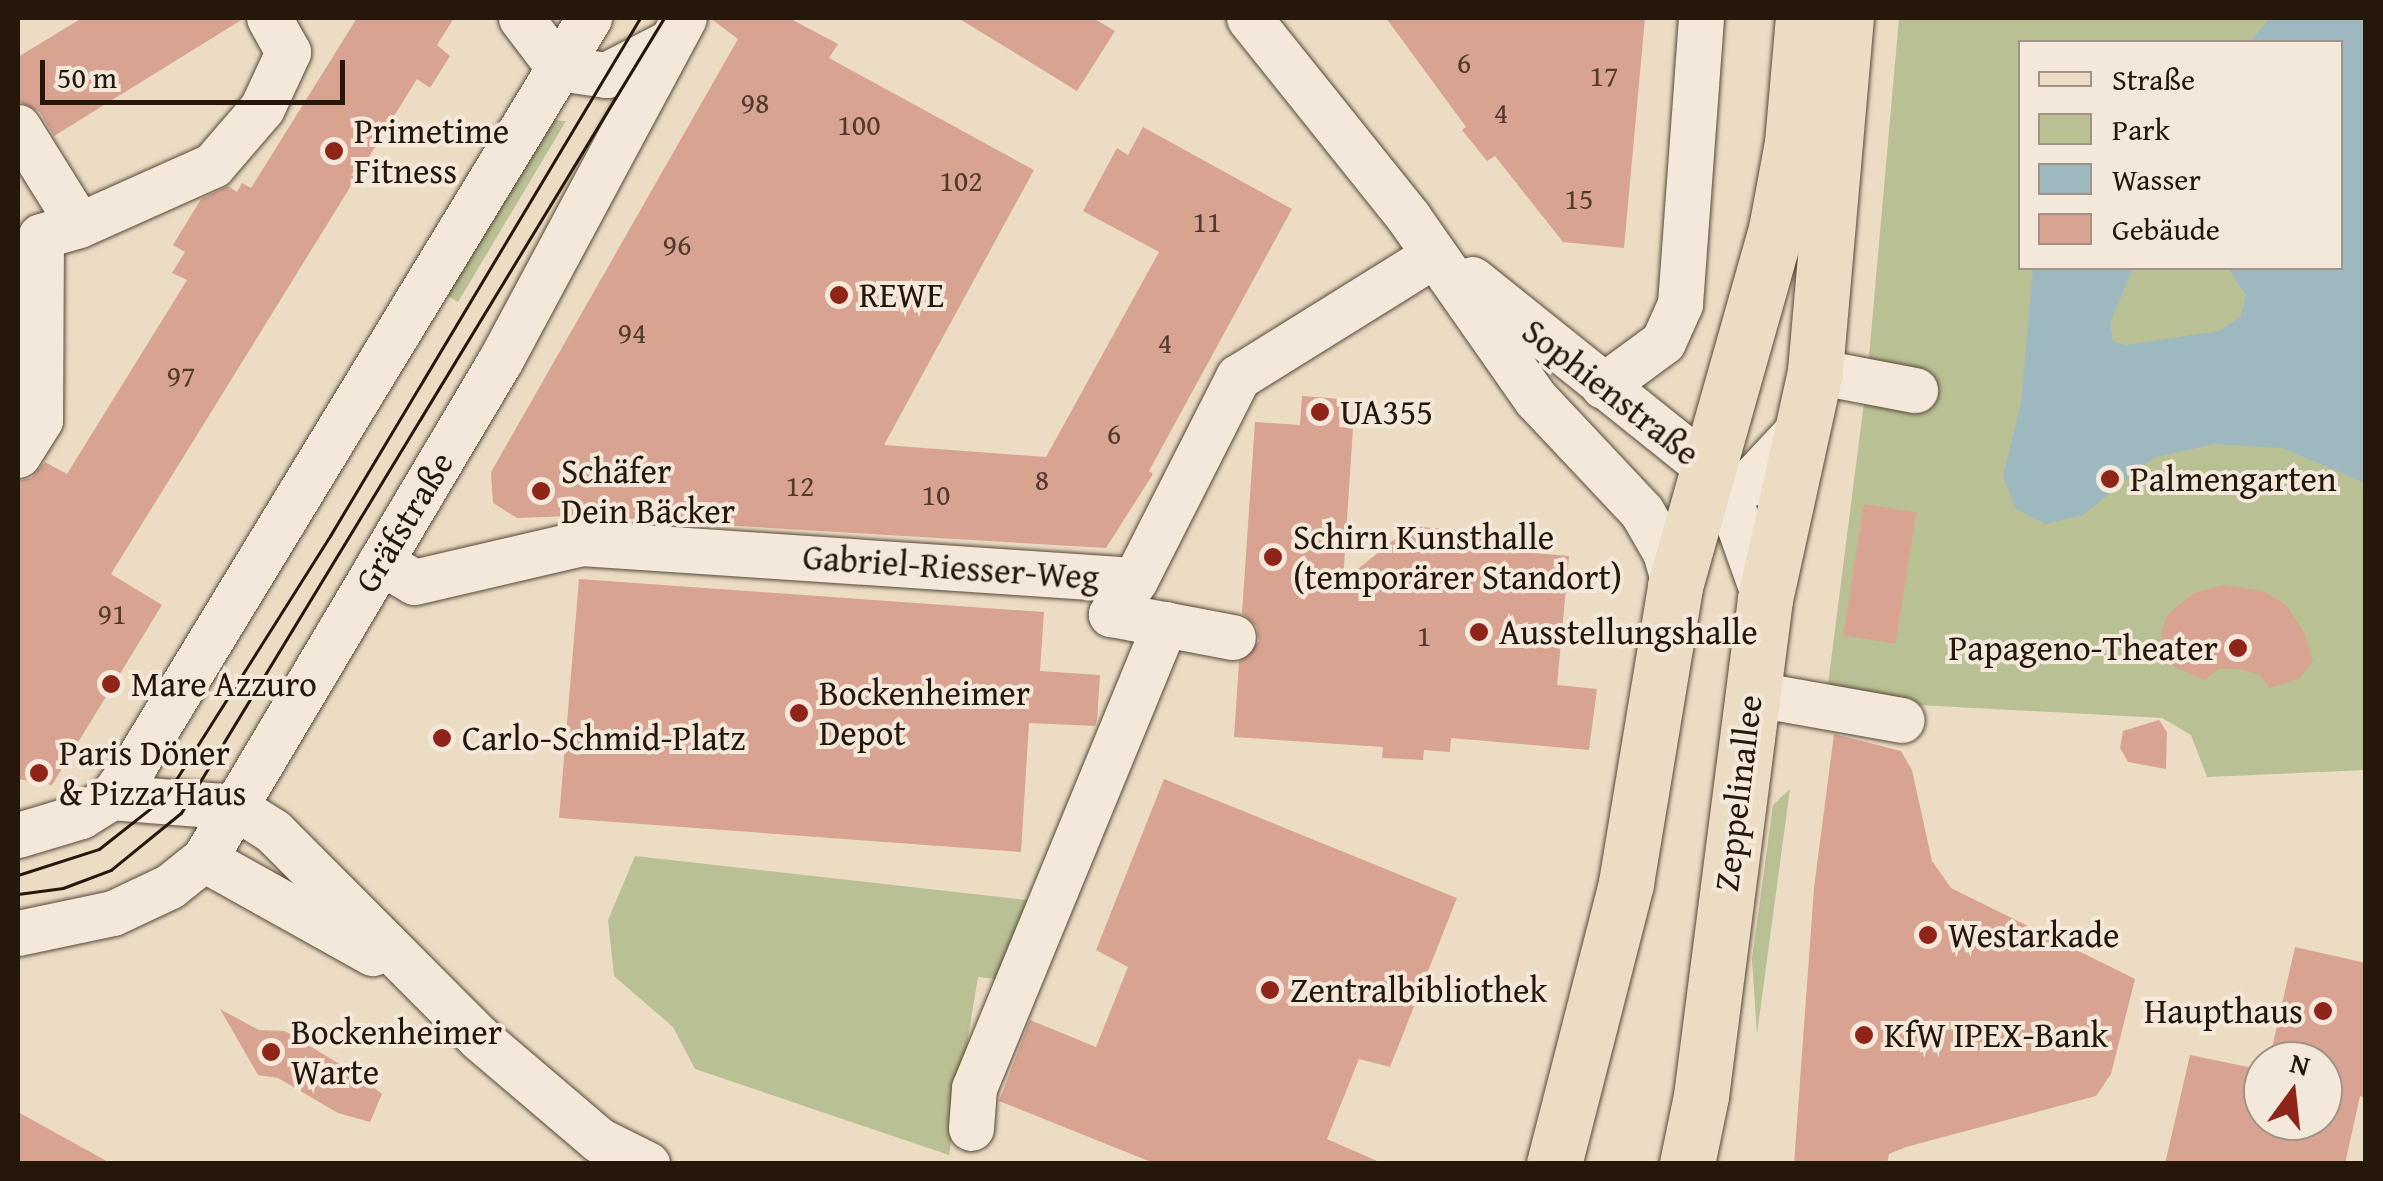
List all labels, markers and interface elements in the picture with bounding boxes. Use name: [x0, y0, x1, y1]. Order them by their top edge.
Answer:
scale bar: [45, 40, 350, 102]
legend: [2018, 40, 2343, 270]
house number: 6: [1457, 44, 1471, 80]
text: 50 m: [57, 55, 117, 99]
house number: 17: [1590, 57, 1618, 93]
text: Straße: [2112, 57, 2195, 101]
house number: 98: [741, 84, 769, 120]
house number: 4: [1494, 94, 1508, 130]
house number: 100: [837, 106, 881, 142]
text: Park: [2112, 107, 2170, 151]
place label: Primetime Fitness: [354, 110, 509, 192]
marker: Primetime Fitness: [323, 140, 345, 162]
text: Wasser: [2112, 157, 2201, 201]
house number: 102: [939, 162, 983, 198]
house number: 15: [1565, 180, 1593, 216]
house number: 11: [1193, 203, 1221, 239]
text: Gebäude: [2112, 207, 2220, 251]
house number: 96: [663, 226, 691, 262]
place label: REWE: [859, 274, 944, 316]
marker: REWE: [828, 284, 850, 306]
street label: Sophienstraße: [1514, 310, 1708, 474]
house number: 94: [618, 314, 646, 350]
house number: 4: [1158, 324, 1172, 360]
house number: 97: [167, 357, 195, 393]
place label: UA355: [1340, 391, 1433, 433]
marker: UA355: [1309, 401, 1331, 423]
house number: 6: [1107, 415, 1121, 451]
street label: Gräfstraße: [346, 444, 462, 600]
place label: Schäfer Dein Bäcker: [561, 450, 735, 532]
place label: Palmengarten: [2130, 458, 2337, 500]
house number: 8: [1035, 461, 1049, 497]
house number: 12: [786, 467, 814, 503]
marker: Palmengarten: [2099, 468, 2121, 490]
house number: 10: [922, 476, 950, 512]
marker: Schäfer Dein Bäcker: [530, 480, 552, 502]
place label: Schirn Kunsthalle (temporärer Standort): [1293, 516, 1622, 598]
street label: Gabriel-Riesser-Weg: [801, 536, 1101, 598]
marker: Schirn Kunsthalle (temporärer Standort): [1262, 546, 1284, 568]
house number: 91: [98, 595, 126, 631]
place label: Ausstellungshalle: [1499, 611, 1758, 653]
house number: 1: [1417, 617, 1431, 653]
marker: Ausstellungshalle: [1468, 621, 1490, 643]
place label: Papageno-Theater: [1948, 627, 2218, 669]
marker: Papageno-Theater: [2227, 637, 2249, 659]
place label: Mare Azzuro: [131, 663, 317, 705]
place label: Bockenheimer Depot: [819, 672, 1030, 754]
marker: Mare Azzuro: [100, 673, 122, 695]
street label: Zeppelinallee: [1705, 692, 1771, 894]
marker: Bockenheimer Depot: [788, 702, 810, 724]
place label: Carlo-Schmid-Platz: [462, 717, 745, 759]
marker: Carlo-Schmid-Platz: [431, 727, 453, 749]
place label: Paris Döner & Pizza Haus: [59, 732, 246, 814]
marker: Paris Döner & Pizza Haus: [28, 762, 50, 784]
place label: Westarkade: [1948, 914, 2119, 956]
marker: Westarkade: [1917, 924, 1939, 946]
place label: Zentralbibliothek: [1290, 969, 1547, 1011]
marker: Zentralbibliothek: [1259, 979, 1281, 1001]
place label: Haupthaus: [2144, 990, 2303, 1032]
marker: Haupthaus: [2312, 1000, 2334, 1022]
place label: Bockenheimer Warte: [291, 1011, 502, 1093]
place label: KfW IPEX-Bank: [1884, 1014, 2108, 1056]
marker: KfW IPEX-Bank: [1853, 1024, 1875, 1046]
marker: Bockenheimer Warte: [260, 1041, 282, 1063]
north arrow: [2243, 1041, 2343, 1141]
text: N: [2286, 1041, 2315, 1086]

